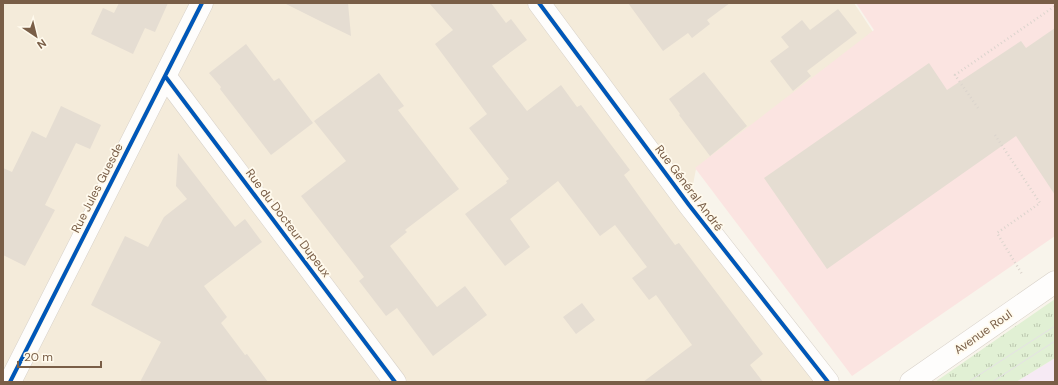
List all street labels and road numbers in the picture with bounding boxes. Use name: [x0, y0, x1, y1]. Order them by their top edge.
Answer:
street label: Rue Jules Guesde: [67, 140, 127, 236]
street label: Rue Général André: [651, 142, 727, 234]
street label: Rue du Docteur Dupeux: [242, 166, 334, 280]
street label: Avenue Roul: [951, 306, 1015, 358]

